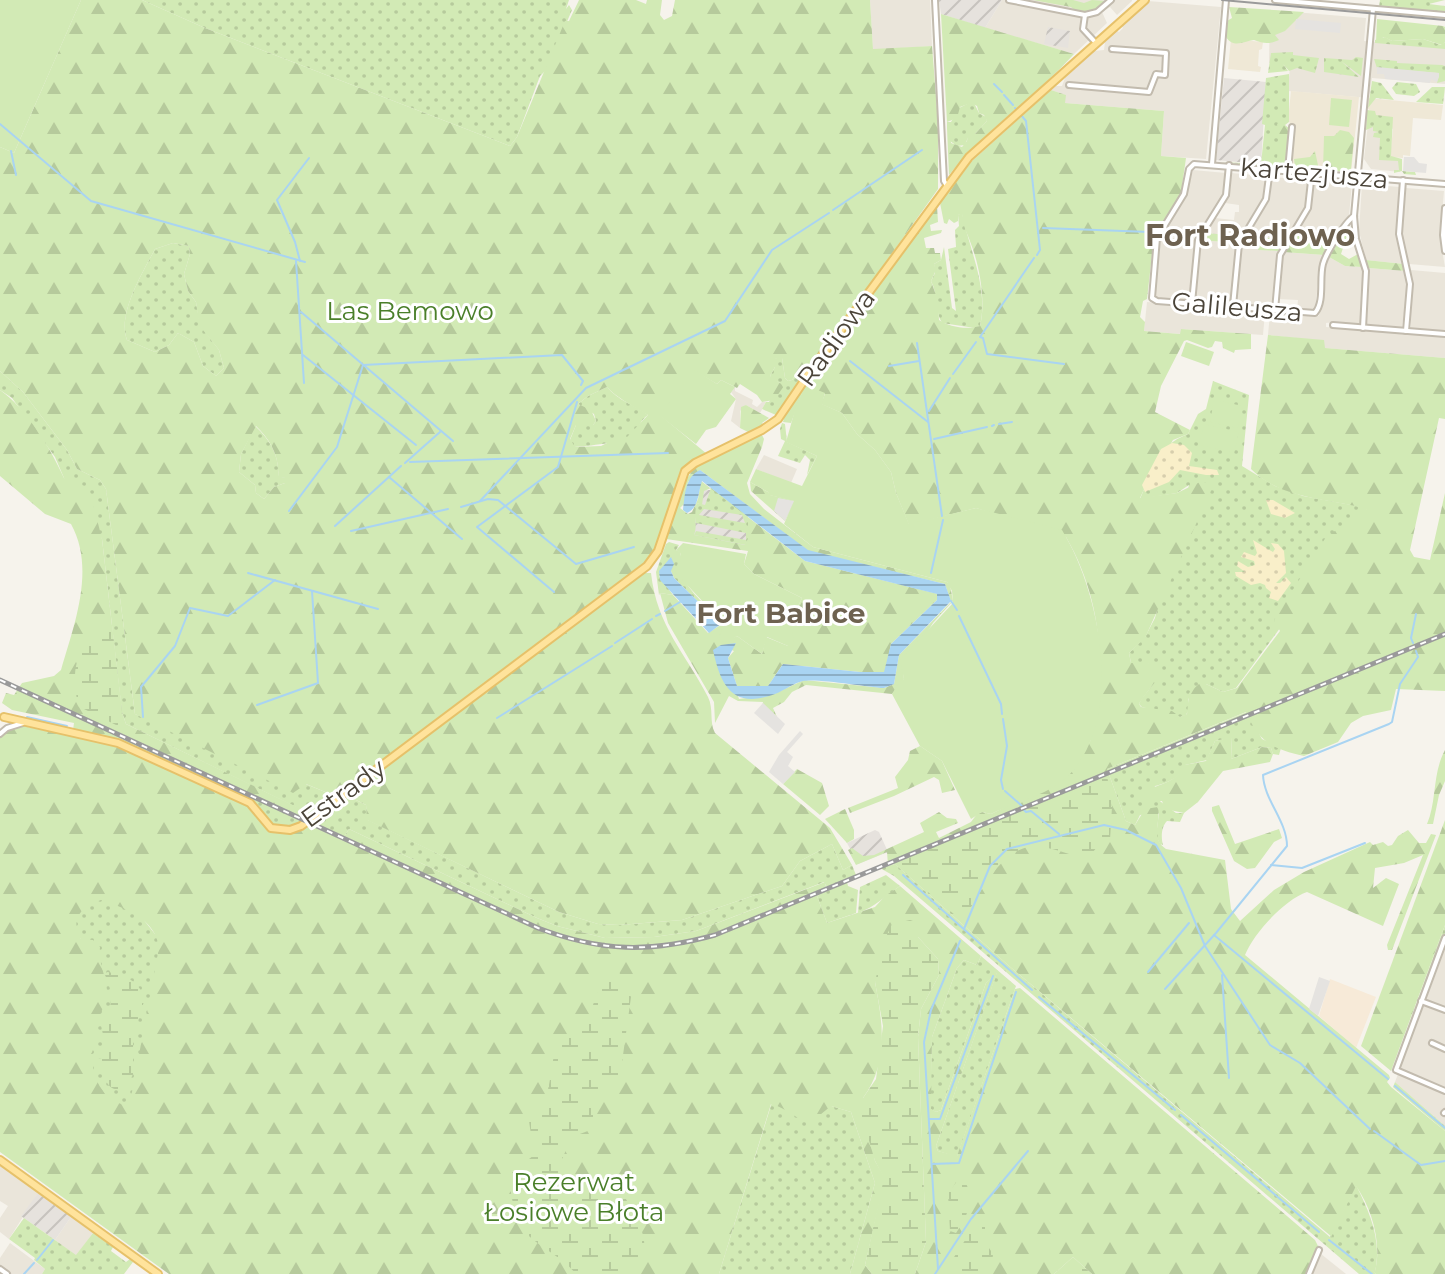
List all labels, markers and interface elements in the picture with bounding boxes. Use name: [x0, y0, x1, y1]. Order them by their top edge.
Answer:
street label: Kartezjusza: [1238, 151, 1390, 195]
district label: Fort Radiowo: [1145, 217, 1355, 254]
street label: Radiowa: [790, 283, 882, 393]
street label: Galileusza: [1170, 285, 1304, 329]
park label: Las Bemowo: [326, 295, 494, 327]
district label: Fort Babice: [697, 596, 865, 630]
street label: Estrady: [294, 751, 392, 834]
park label: Rezerwat Łosiowe Błota: [484, 1166, 664, 1228]

